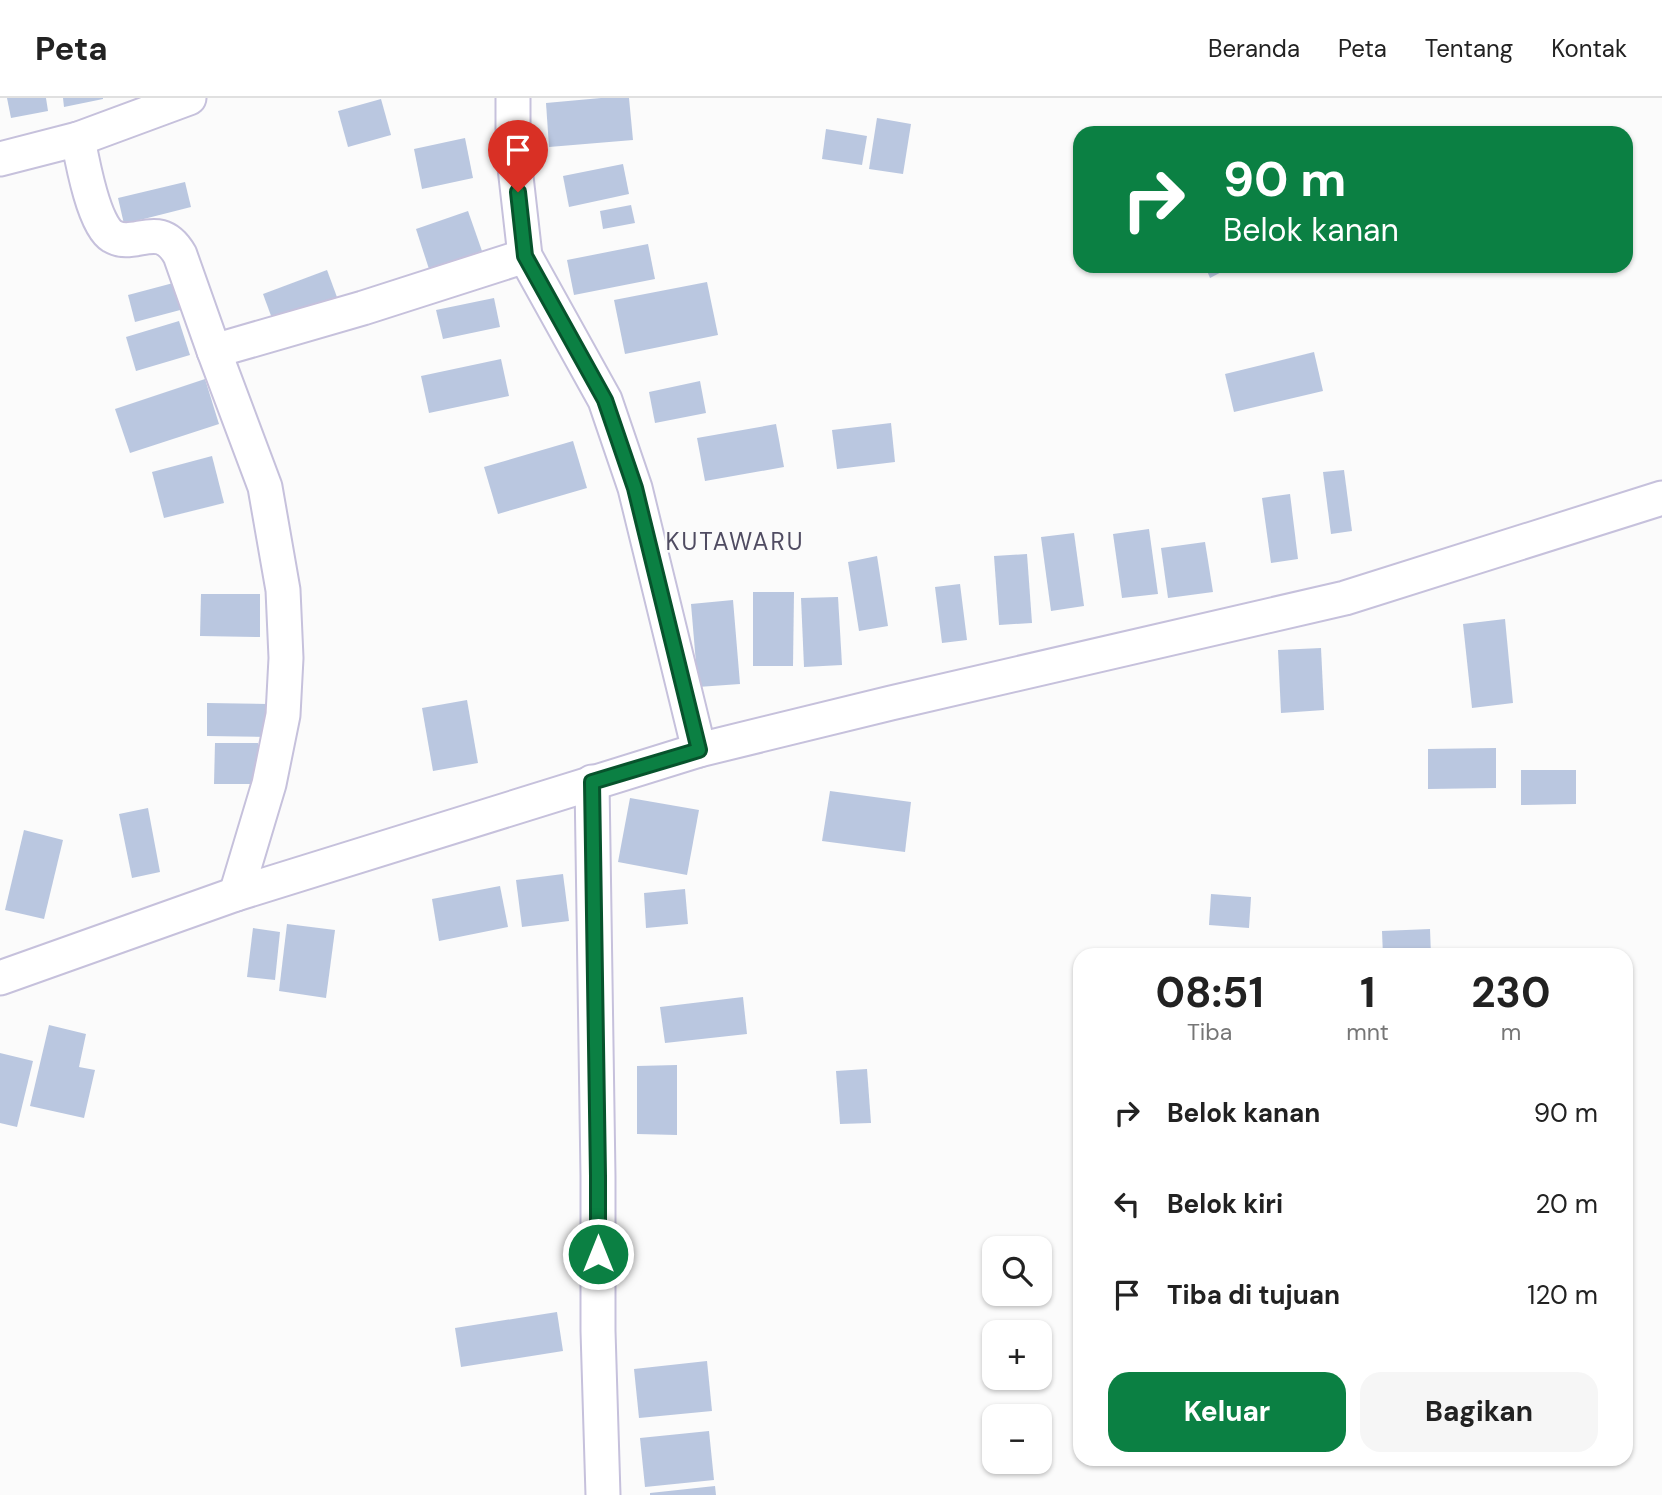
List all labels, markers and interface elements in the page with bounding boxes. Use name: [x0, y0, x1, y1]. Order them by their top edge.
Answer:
text: Peta: [35, 27, 108, 70]
text: Beranda: [1208, 33, 1300, 64]
text: Peta: [1338, 33, 1387, 64]
text: Tentang: [1425, 33, 1513, 64]
text: Kontak: [1551, 33, 1627, 64]
pin: [488, 120, 548, 192]
icon: arrive: [499, 131, 537, 169]
text: 90 m: [1223, 147, 1346, 211]
icon: right: [1108, 154, 1199, 245]
text: Belok kanan: [1223, 209, 1399, 251]
district label: KUTAWARU: [665, 526, 805, 557]
text: 08:51: [1155, 965, 1264, 1020]
text: 1: [1360, 965, 1375, 1020]
text: 230: [1471, 965, 1551, 1020]
text: Tiba: [1187, 1017, 1232, 1047]
text: mnt: [1346, 1017, 1389, 1047]
text: m: [1501, 1017, 1521, 1047]
icon: right: [1108, 1094, 1146, 1132]
text: Belok kanan: [1167, 1096, 1320, 1130]
text: 90 m: [1534, 1096, 1598, 1130]
icon: left: [1108, 1185, 1146, 1223]
text: Belok kiri: [1167, 1187, 1283, 1221]
text: 20 m: [1535, 1187, 1598, 1221]
position arrow: [561, 1217, 635, 1291]
map controls: [982, 1236, 1052, 1474]
button: search: [982, 1236, 1052, 1306]
icon: arrive: [1108, 1276, 1146, 1314]
text: Tiba di tujuan: [1167, 1278, 1340, 1312]
text: 120 m: [1527, 1278, 1598, 1312]
button: +: [982, 1320, 1052, 1390]
button: Keluar: [1108, 1372, 1346, 1452]
button: Bagikan: [1360, 1372, 1598, 1452]
button: −: [982, 1404, 1052, 1474]

